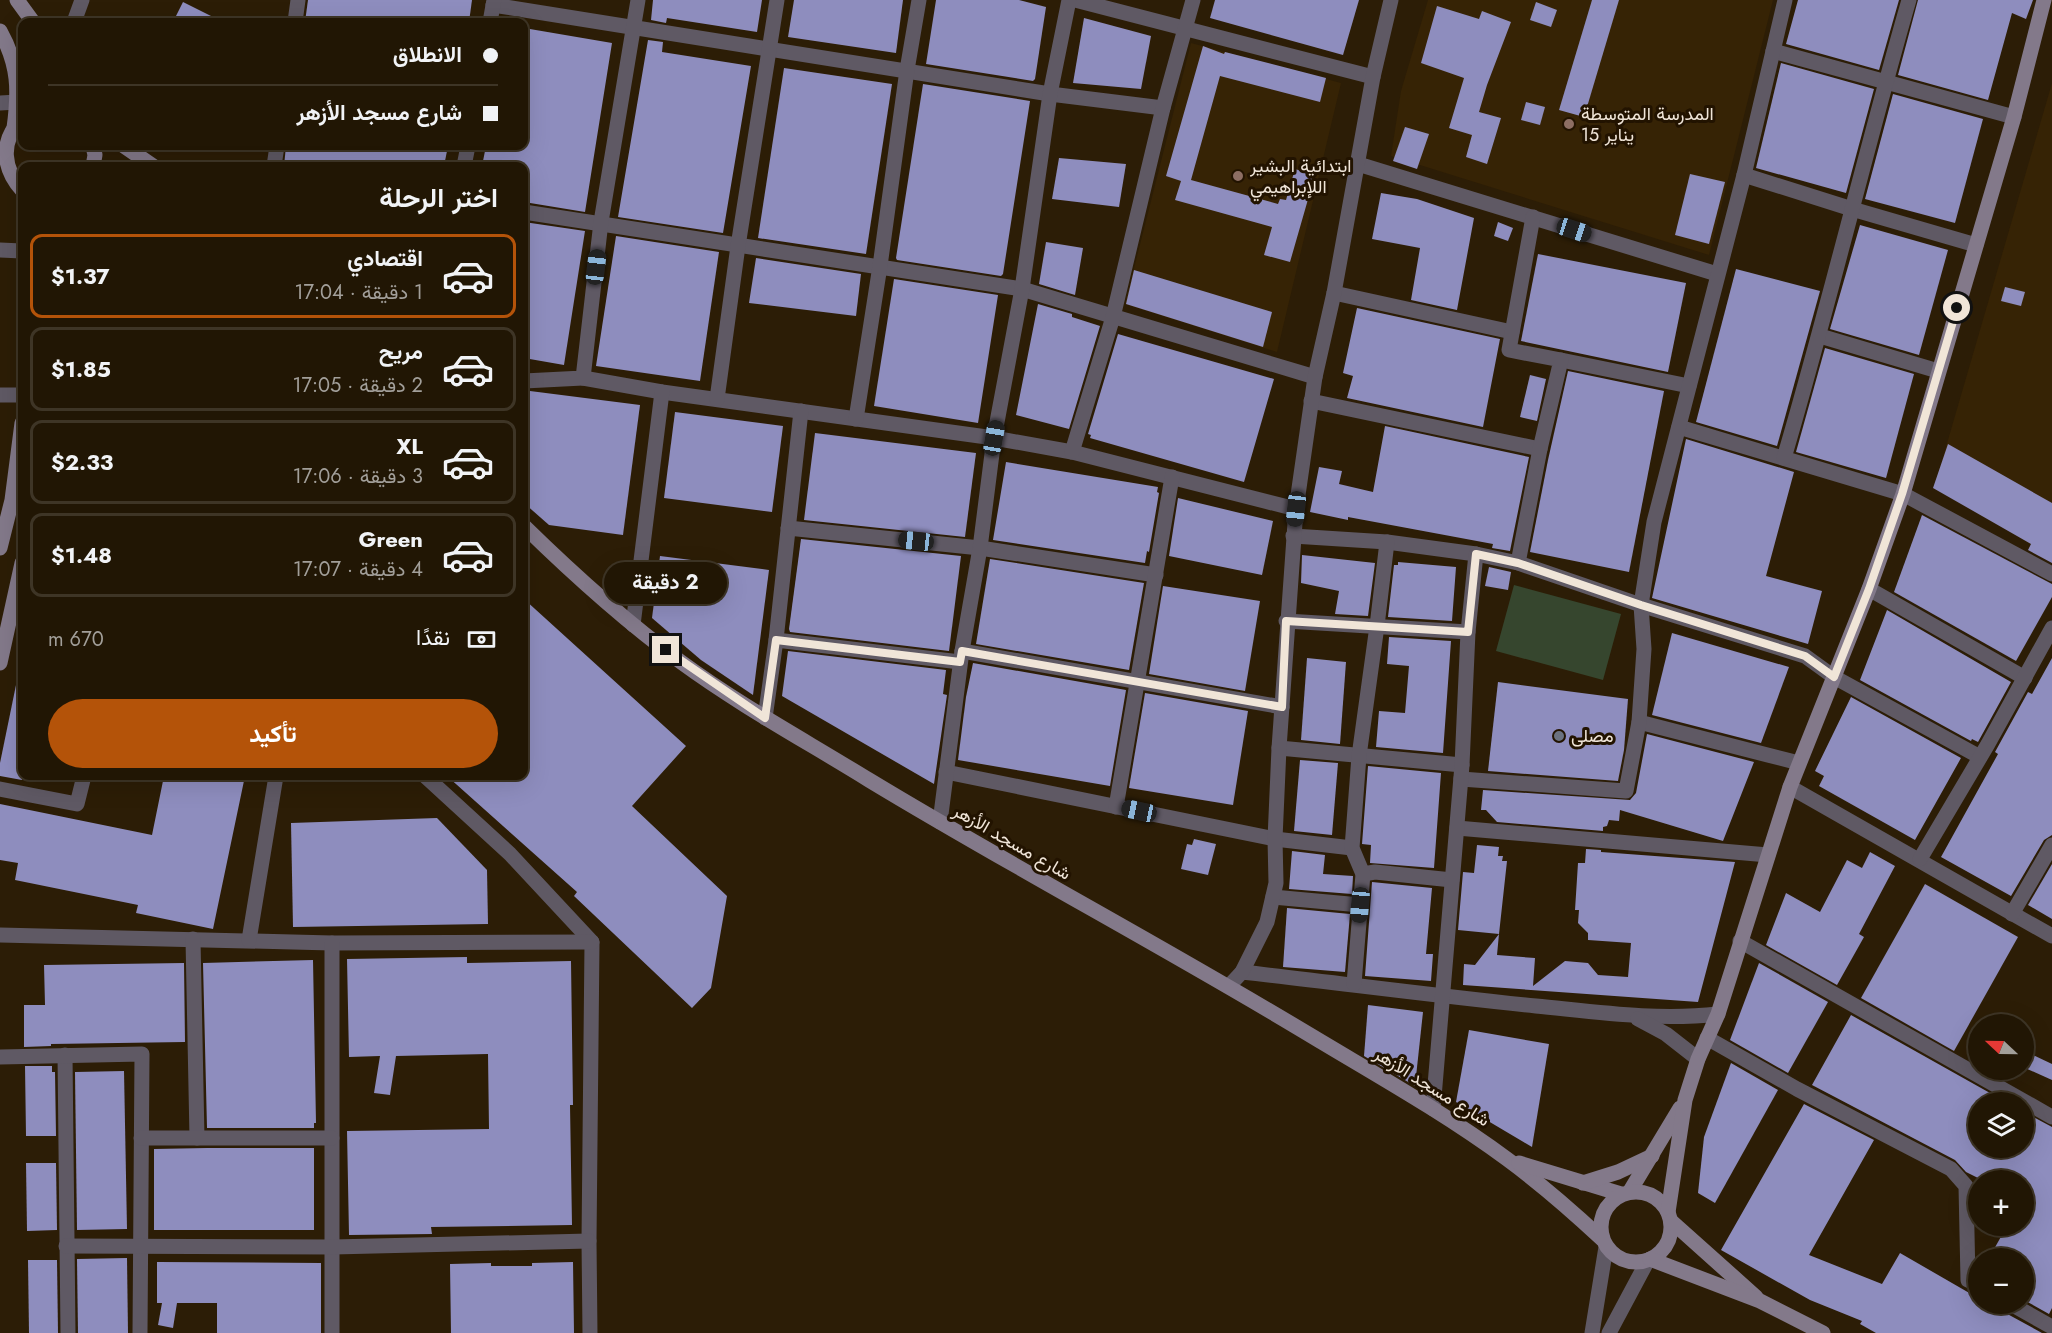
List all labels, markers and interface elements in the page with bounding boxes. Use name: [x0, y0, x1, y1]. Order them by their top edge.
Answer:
text: الانطلاق: [393, 38, 462, 70]
text: شارع مسجد الأزهر: [297, 96, 462, 128]
place label: المدرسة المتوسطة 15 يناير: [1581, 101, 1714, 148]
marker: المدرسة المتوسطة 15 يناير: [1562, 117, 1576, 131]
place label: ابتدائية البشير اللإبراهيمي: [1249, 153, 1351, 202]
marker: ابتدائية البشير اللإبراهيمي: [1231, 169, 1245, 183]
text: اختر الرحلة: [379, 178, 498, 217]
car: [1554, 216, 1594, 244]
text: اقتصادي: [347, 242, 423, 274]
car: [585, 248, 607, 286]
icon: car: [441, 249, 495, 303]
text: $1.37: [51, 260, 110, 292]
text: 1 دقيقة · 17:04: [295, 278, 423, 307]
route start: [1943, 294, 1970, 321]
text: مريح: [379, 335, 423, 367]
icon: car: [441, 342, 495, 396]
text: $1.85: [51, 353, 111, 385]
text: 2 دقيقة · 17:05: [293, 371, 423, 400]
car: [982, 419, 1006, 457]
text: XL: [396, 430, 423, 462]
icon: car: [441, 435, 495, 489]
text: $2.33: [51, 446, 114, 478]
text: 3 دقيقة · 17:06: [293, 462, 423, 491]
car: [1285, 490, 1307, 528]
text: Green: [359, 523, 423, 555]
icon: car: [441, 528, 495, 582]
car: [897, 530, 935, 552]
text: $1.48: [51, 539, 112, 571]
text: 4 دقيقة · 17:07: [293, 555, 423, 584]
callout: 2 دقيقة: [604, 563, 728, 605]
text: 2 دقيقة: [632, 568, 699, 597]
text: نقدًا: [416, 621, 450, 653]
icon: cash: [465, 623, 498, 656]
text: 670 m: [48, 625, 104, 654]
route end: [652, 636, 679, 663]
button: تأكيد: [48, 699, 498, 768]
place label: مصلى: [1571, 723, 1613, 749]
marker: مصلى: [1552, 729, 1566, 743]
street label: شارع مسجد الأزهر: [947, 797, 1076, 886]
car: [1120, 798, 1158, 824]
car: [1349, 886, 1371, 924]
north arrow: [1968, 1014, 2034, 1080]
map controls: [1968, 1014, 2034, 1314]
street label: شارع مسجد الأزهر: [1368, 1040, 1495, 1133]
button: layers: [1968, 1092, 2034, 1158]
button: +: [1968, 1170, 2034, 1236]
button: −: [1968, 1248, 2034, 1314]

